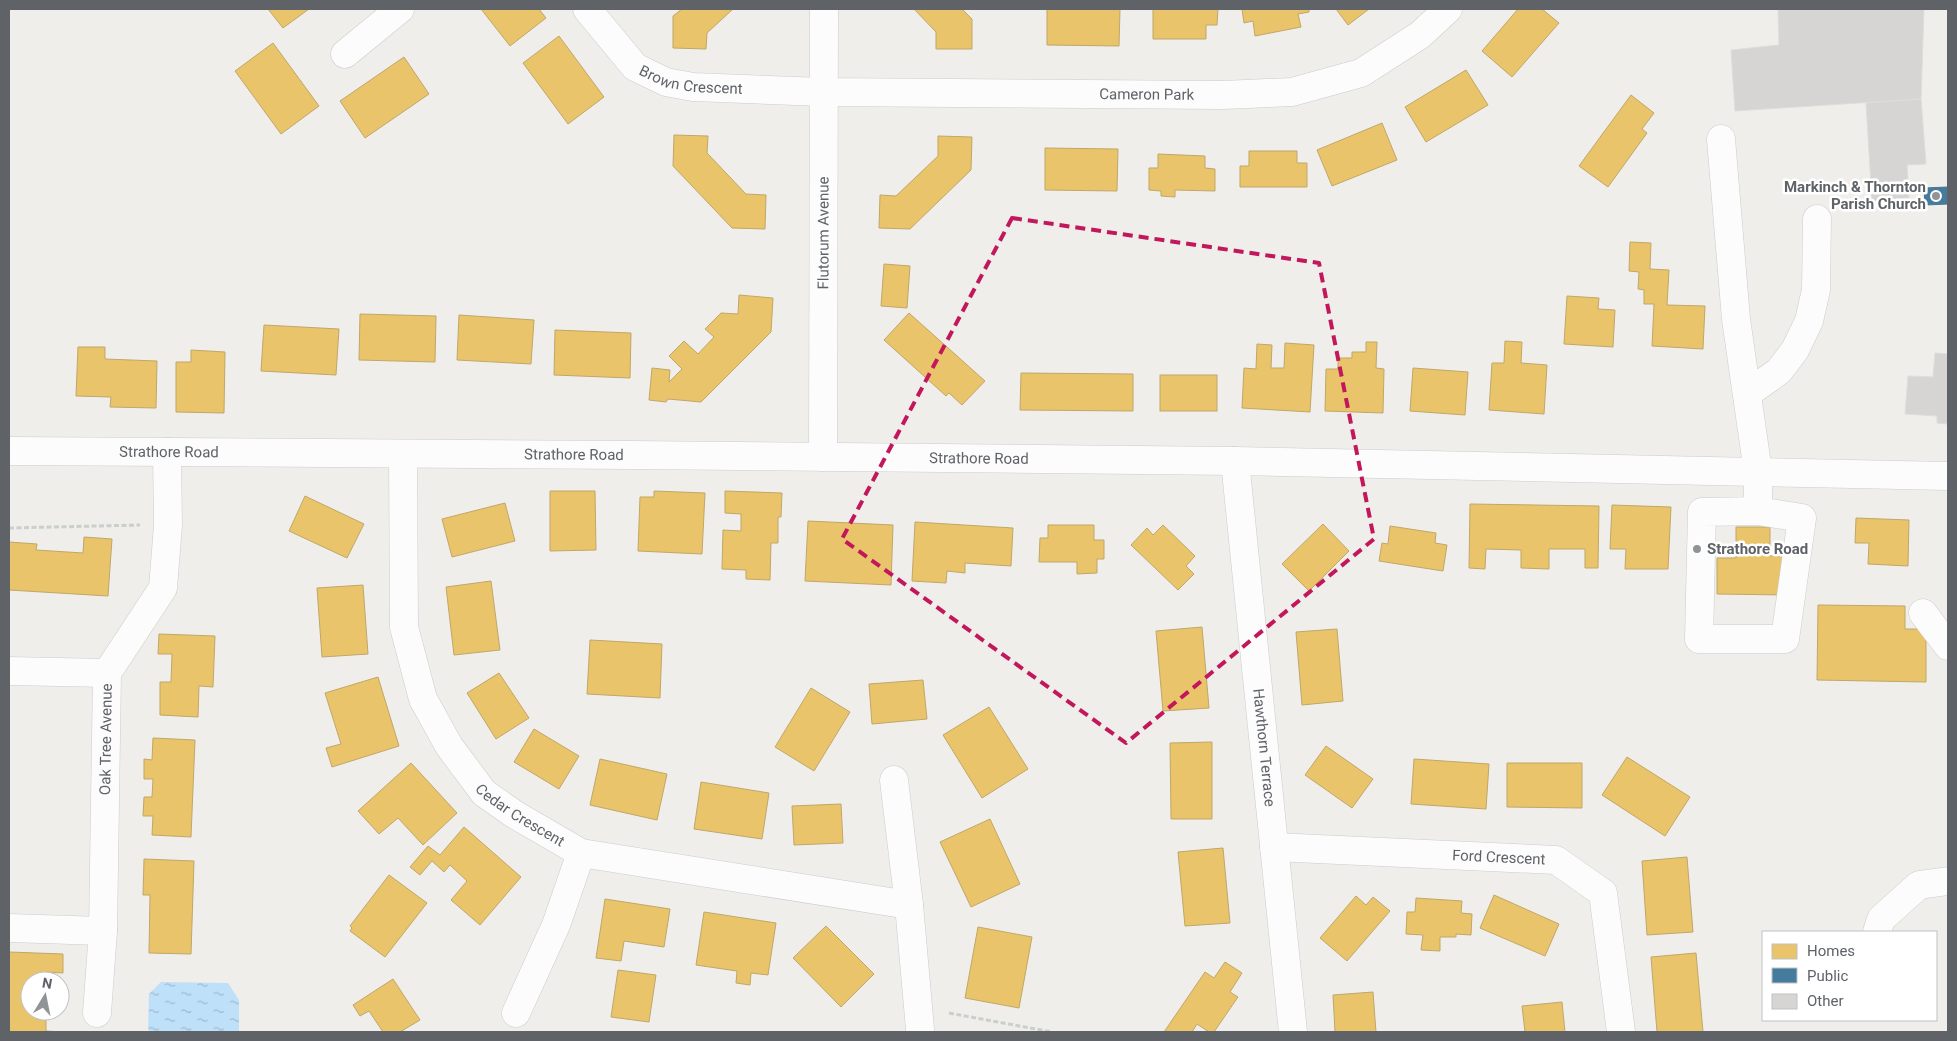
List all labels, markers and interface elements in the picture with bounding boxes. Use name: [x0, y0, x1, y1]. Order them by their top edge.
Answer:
street label: Brown Crescent: [636, 61, 743, 98]
street label: Cameron Park: [1099, 85, 1195, 104]
street label: Flutorum Avenue: [814, 176, 833, 289]
place label: Markinch & Thornton Parish Church: [1784, 178, 1926, 213]
marker: Markinch & Thornton Parish Church: [1930, 190, 1942, 202]
street label: Strathore Road: [119, 443, 219, 461]
street label: Strathore Road: [524, 445, 624, 464]
street label: Strathore Road: [929, 449, 1029, 468]
place label: Strathore Road: [1707, 540, 1808, 558]
marker: Strathore Road: [1691, 543, 1703, 555]
street label: Oak Tree Avenue: [96, 683, 116, 795]
street label: Hawthorn Terrace: [1249, 688, 1279, 808]
street label: Cedar Crescent: [471, 780, 568, 850]
street label: Ford Crescent: [1452, 846, 1546, 869]
legend: [1762, 931, 1937, 1021]
text: Homes: [1807, 942, 1855, 960]
text: Public: [1807, 967, 1848, 985]
north arrow: [20, 971, 70, 1021]
text: N: [41, 974, 54, 992]
text: Other: [1807, 992, 1844, 1010]

